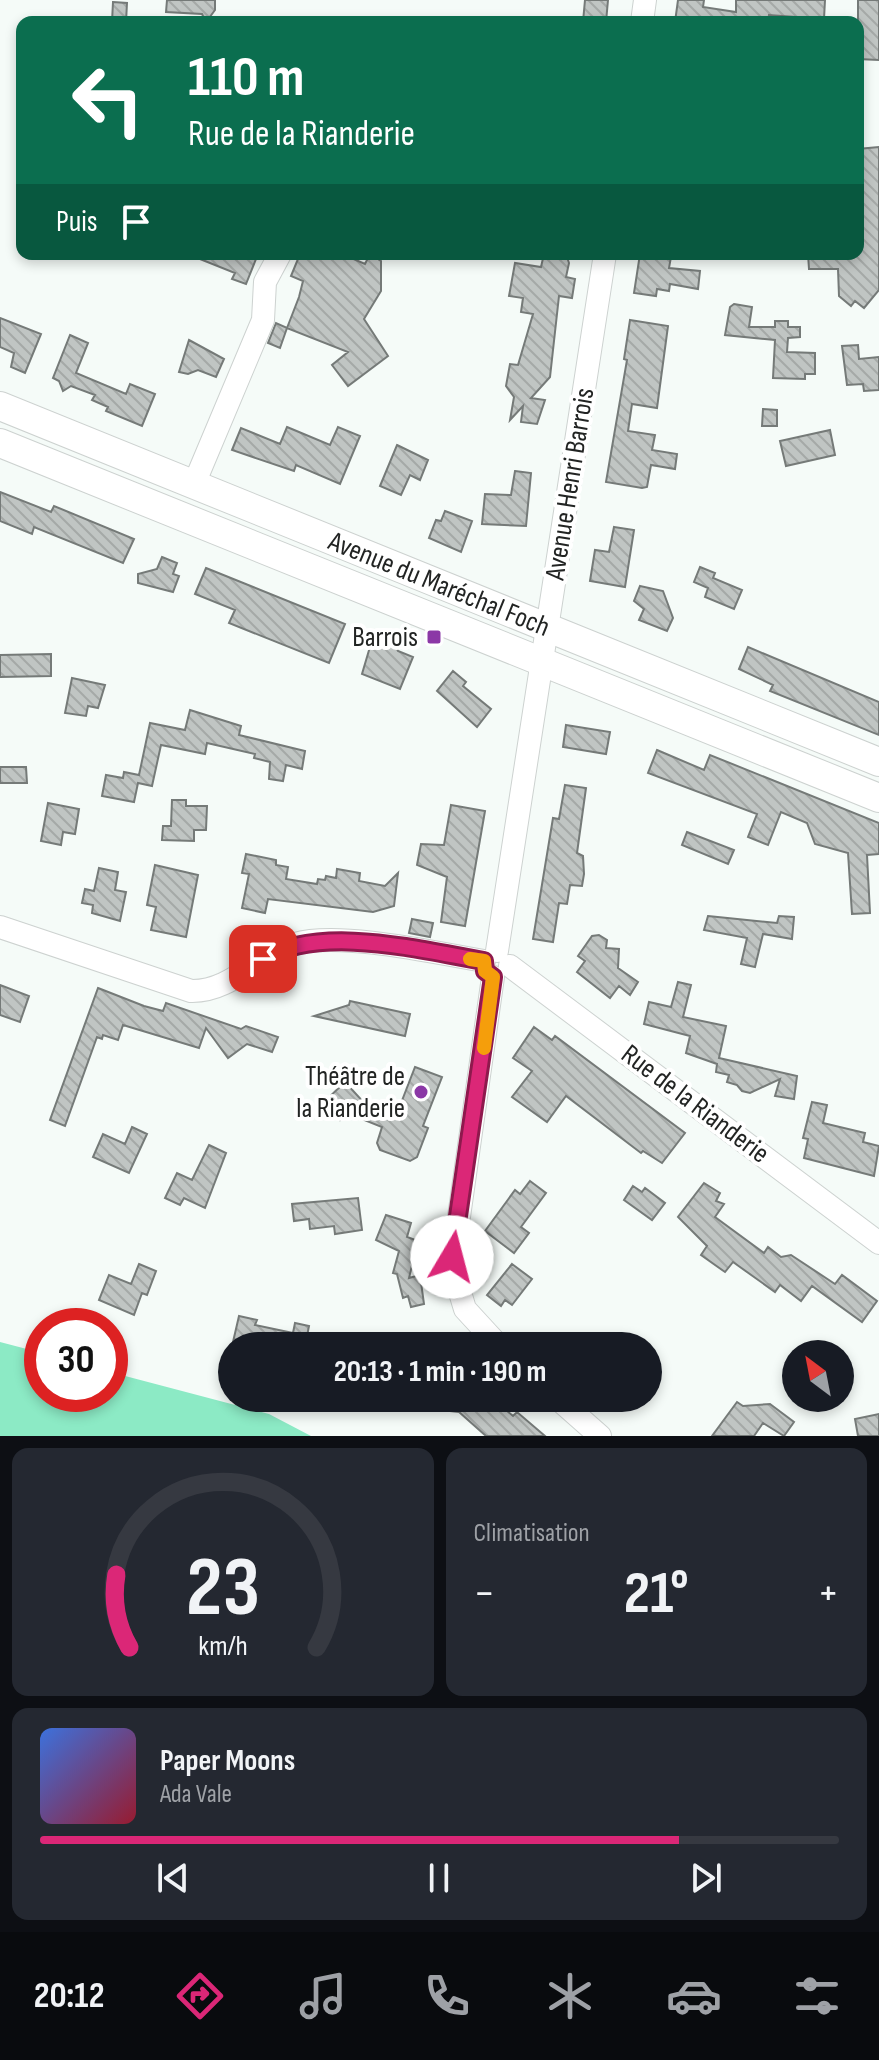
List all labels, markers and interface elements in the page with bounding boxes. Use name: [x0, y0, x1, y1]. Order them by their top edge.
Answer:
text: 110 m: [188, 45, 304, 112]
icon: left: [56, 48, 160, 152]
text: Rue de la Rianderie: [188, 113, 415, 156]
icon: arrive: [114, 200, 158, 244]
text: Puis: [56, 204, 98, 240]
street label: Avenue Henri Barrois: [538, 386, 601, 583]
street label: Avenue du Maréchal Foch: [323, 524, 555, 643]
place label: Barrois: [352, 621, 418, 654]
marker: Barrois: [425, 628, 443, 646]
pin: [229, 925, 297, 993]
icon: arrive: [241, 937, 285, 981]
street label: Rue de la Rianderie: [615, 1038, 775, 1170]
place label: Théâtre de la Rianderie: [296, 1060, 405, 1125]
marker: Théâtre de la Rianderie: [412, 1083, 430, 1101]
position arrow: [410, 1215, 494, 1299]
speed limit sign: 30: [24, 1308, 128, 1412]
north arrow: [782, 1340, 854, 1412]
map controls: [782, 1340, 854, 1412]
text: 20:13 · 1 min · 190 m: [334, 1354, 546, 1390]
text: Climatisation: [474, 1518, 590, 1549]
text: 23: [186, 1539, 260, 1639]
text: 21°: [624, 1558, 689, 1630]
text: −: [474, 1567, 495, 1620]
text: +: [817, 1567, 839, 1620]
text: km/h: [198, 1629, 247, 1664]
text: Paper Moons: [160, 1743, 295, 1779]
text: Ada Vale: [160, 1779, 232, 1810]
icon: previous: [151, 1856, 195, 1900]
icon: pause: [417, 1856, 461, 1900]
icon: next: [684, 1856, 728, 1900]
icon: directions: [172, 1968, 228, 2024]
icon: music: [295, 1968, 351, 2024]
icon: phone: [419, 1968, 475, 2024]
icon: climate: [542, 1968, 598, 2024]
icon: car: [666, 1968, 722, 2024]
icon: filters: [789, 1968, 845, 2024]
text: 20:12: [34, 1975, 105, 2018]

